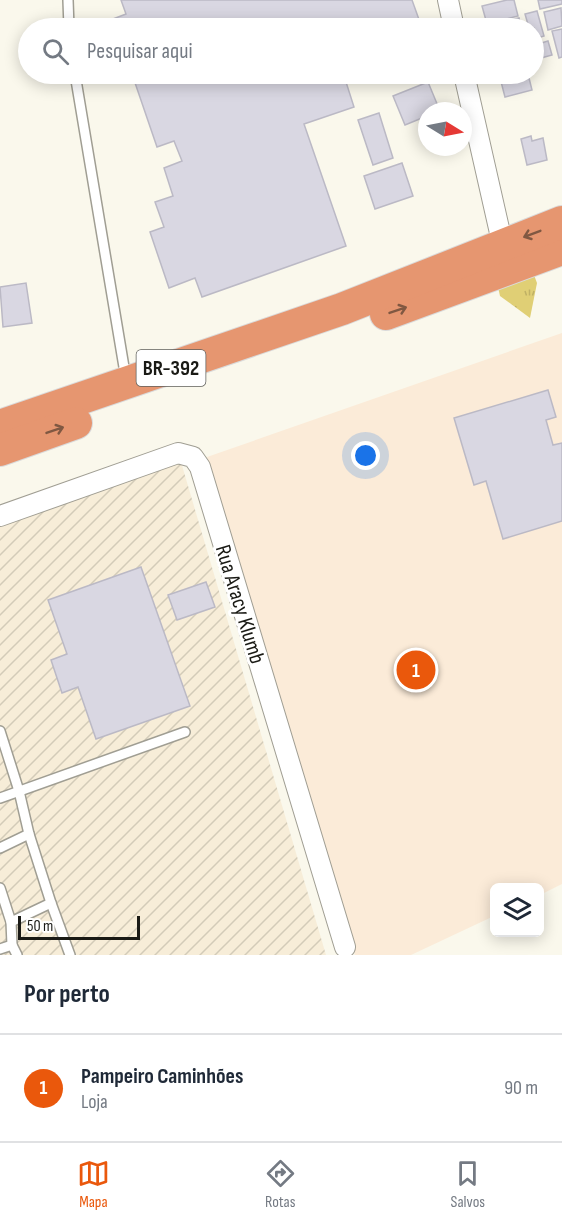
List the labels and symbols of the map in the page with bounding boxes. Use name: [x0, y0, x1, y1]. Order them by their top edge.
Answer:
north arrow: [418, 102, 472, 156]
one-way arrow: [524, 229, 542, 240]
one-way arrow: [388, 304, 407, 315]
road number: BR-392: [136, 350, 206, 386]
one-way arrow: [45, 424, 64, 435]
your location: [351, 441, 380, 470]
street label: Rua Aracy Klumb: [209, 542, 270, 667]
pin: 1: [396, 648, 436, 692]
scale bar: [18, 913, 140, 940]

